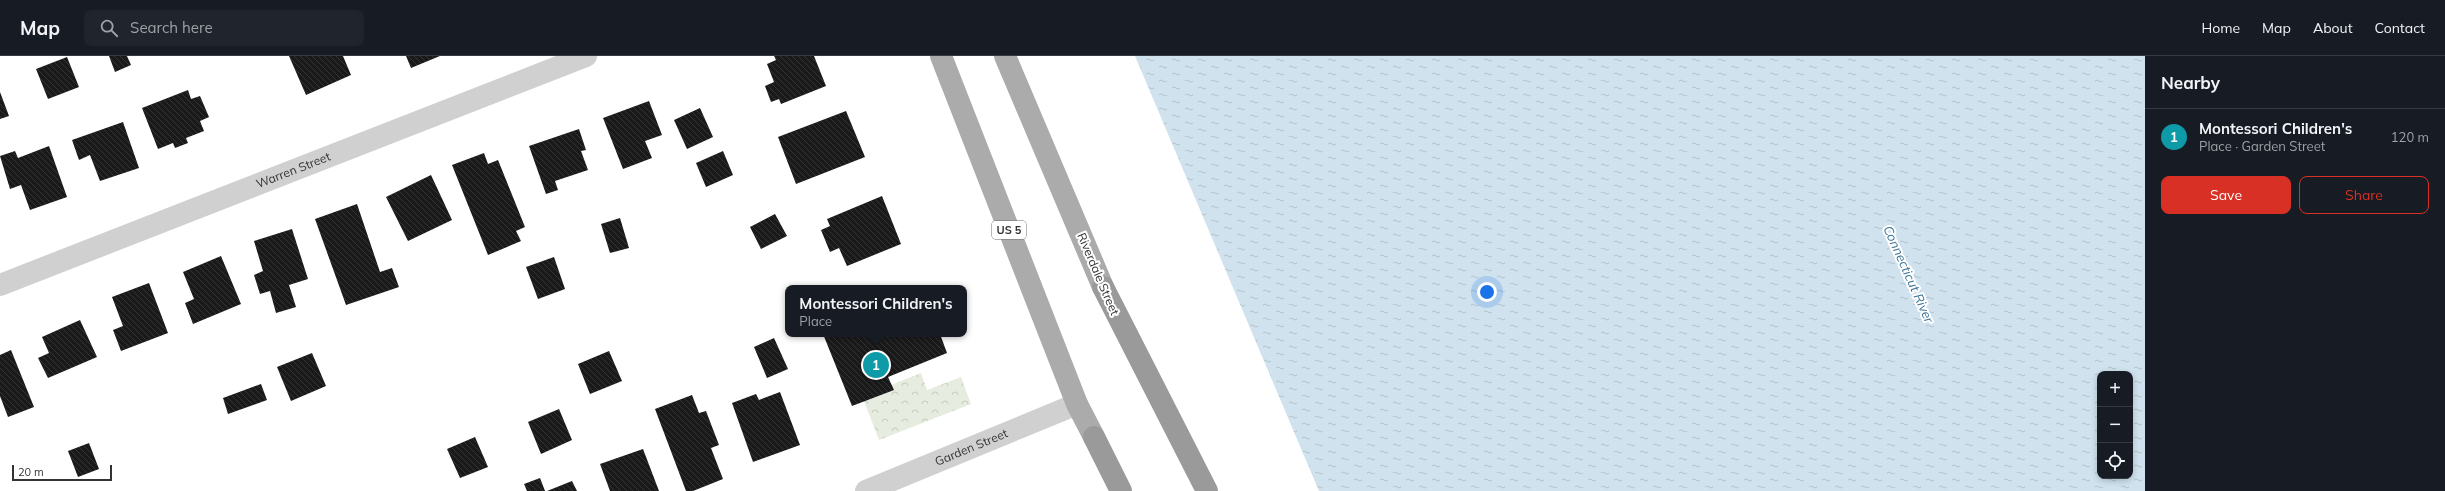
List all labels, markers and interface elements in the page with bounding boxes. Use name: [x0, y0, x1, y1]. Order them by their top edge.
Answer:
search box: [84, 10, 364, 46]
text: Map: [20, 16, 60, 40]
icon: search: [98, 17, 120, 39]
text: Search here: [130, 18, 213, 37]
text: Home: [2201, 19, 2240, 37]
text: Map: [2262, 19, 2291, 37]
text: About: [2313, 19, 2353, 37]
text: Contact: [2375, 19, 2425, 37]
text: Nearby: [2161, 72, 2220, 93]
text: Montessori Children's: [2199, 119, 2352, 138]
text: 1: [2170, 129, 2178, 145]
text: 120 m: [2391, 129, 2429, 145]
text: Place · Garden Street: [2199, 138, 2325, 154]
street label: Warren Street: [254, 149, 332, 191]
button: Save: [2161, 176, 2291, 214]
button: Share: [2299, 176, 2429, 214]
road number: US 5: [992, 221, 1026, 239]
water label: Connecticut River: [1880, 223, 1938, 326]
street label: Riverdale Street: [1074, 230, 1123, 317]
your location: [1477, 282, 1497, 302]
popup: [785, 285, 967, 337]
text: Montessori Children's: [799, 294, 953, 313]
text: Place: [799, 313, 832, 329]
pin: 1: [863, 350, 889, 380]
map controls: [2097, 371, 2133, 479]
button: +: [2097, 371, 2133, 407]
button: −: [2097, 407, 2133, 443]
street label: Garden Street: [933, 425, 1010, 469]
button: locate: [2097, 443, 2133, 479]
scale bar: [12, 463, 112, 482]
text: 20 m: [18, 465, 44, 479]

